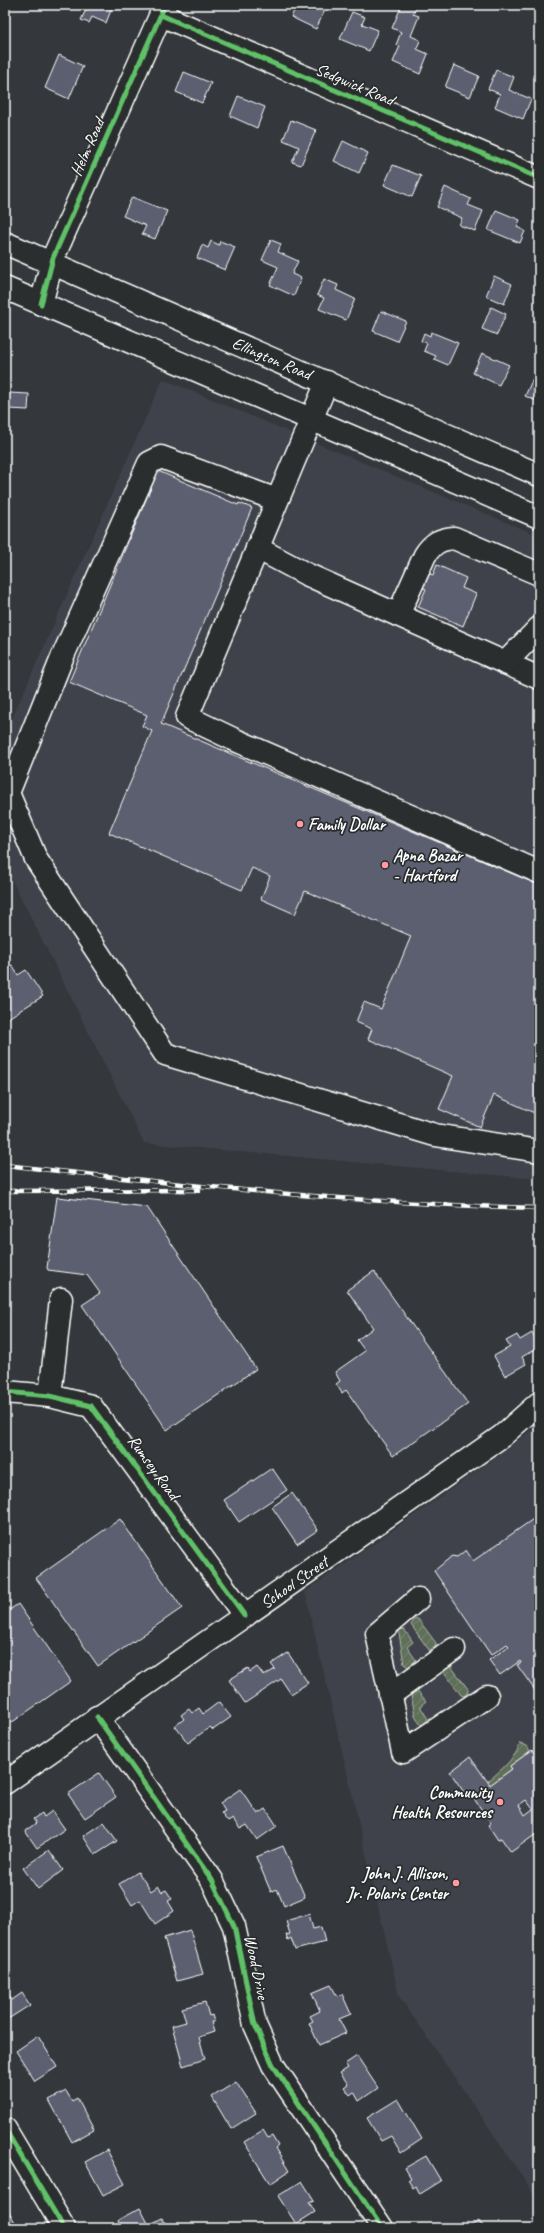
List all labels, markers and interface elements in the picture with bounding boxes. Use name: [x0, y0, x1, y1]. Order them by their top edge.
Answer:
street label: Sedgwick Road: [312, 58, 399, 111]
street label: Helm Road: [66, 113, 110, 179]
street label: Ellington Road: [229, 332, 317, 385]
place label: Family Dollar: [308, 814, 387, 835]
marker: Family Dollar: [295, 819, 305, 829]
place label: Apna Bazar - Hartford: [393, 845, 464, 886]
marker: Apna Bazar - Hartford: [380, 860, 390, 870]
street label: Rumsey Road: [123, 1431, 185, 1506]
street label: School Street: [256, 1550, 334, 1613]
place label: Community Health Resources: [392, 1782, 494, 1823]
marker: Community Health Resources: [495, 1797, 505, 1807]
place label: John J. Allison, Jr. Polaris Center: [346, 1863, 450, 1904]
marker: John J. Allison, Jr. Polaris Center: [451, 1878, 461, 1888]
street label: Wood Drive: [239, 1933, 274, 2003]

